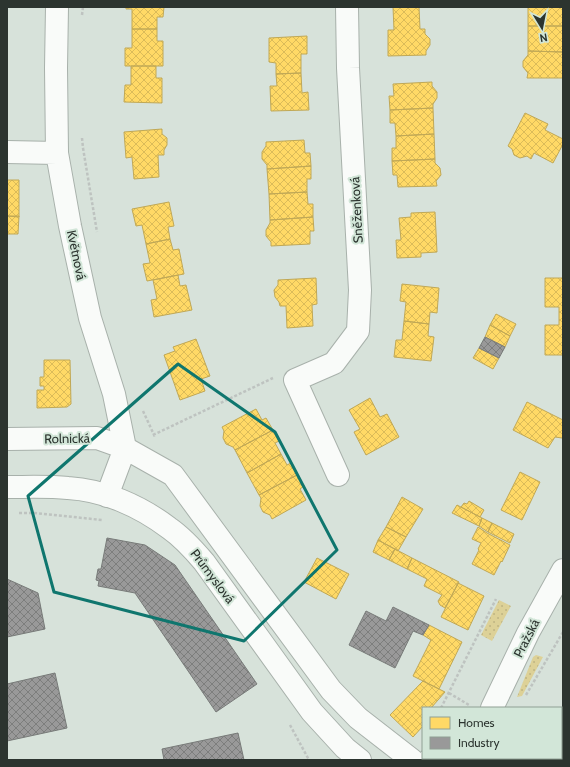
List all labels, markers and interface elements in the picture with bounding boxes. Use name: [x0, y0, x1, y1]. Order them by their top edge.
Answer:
north arrow: [522, 8, 562, 48]
text: N: [539, 30, 549, 45]
street label: Sněženková: [346, 176, 366, 244]
street label: Květnová: [64, 228, 90, 282]
street label: Rolnická: [44, 430, 91, 446]
street label: Průmyslová: [187, 546, 239, 607]
street label: Pražská: [510, 615, 543, 660]
legend: [422, 707, 562, 759]
text: Homes: [458, 715, 495, 730]
text: Industry: [458, 735, 499, 750]

